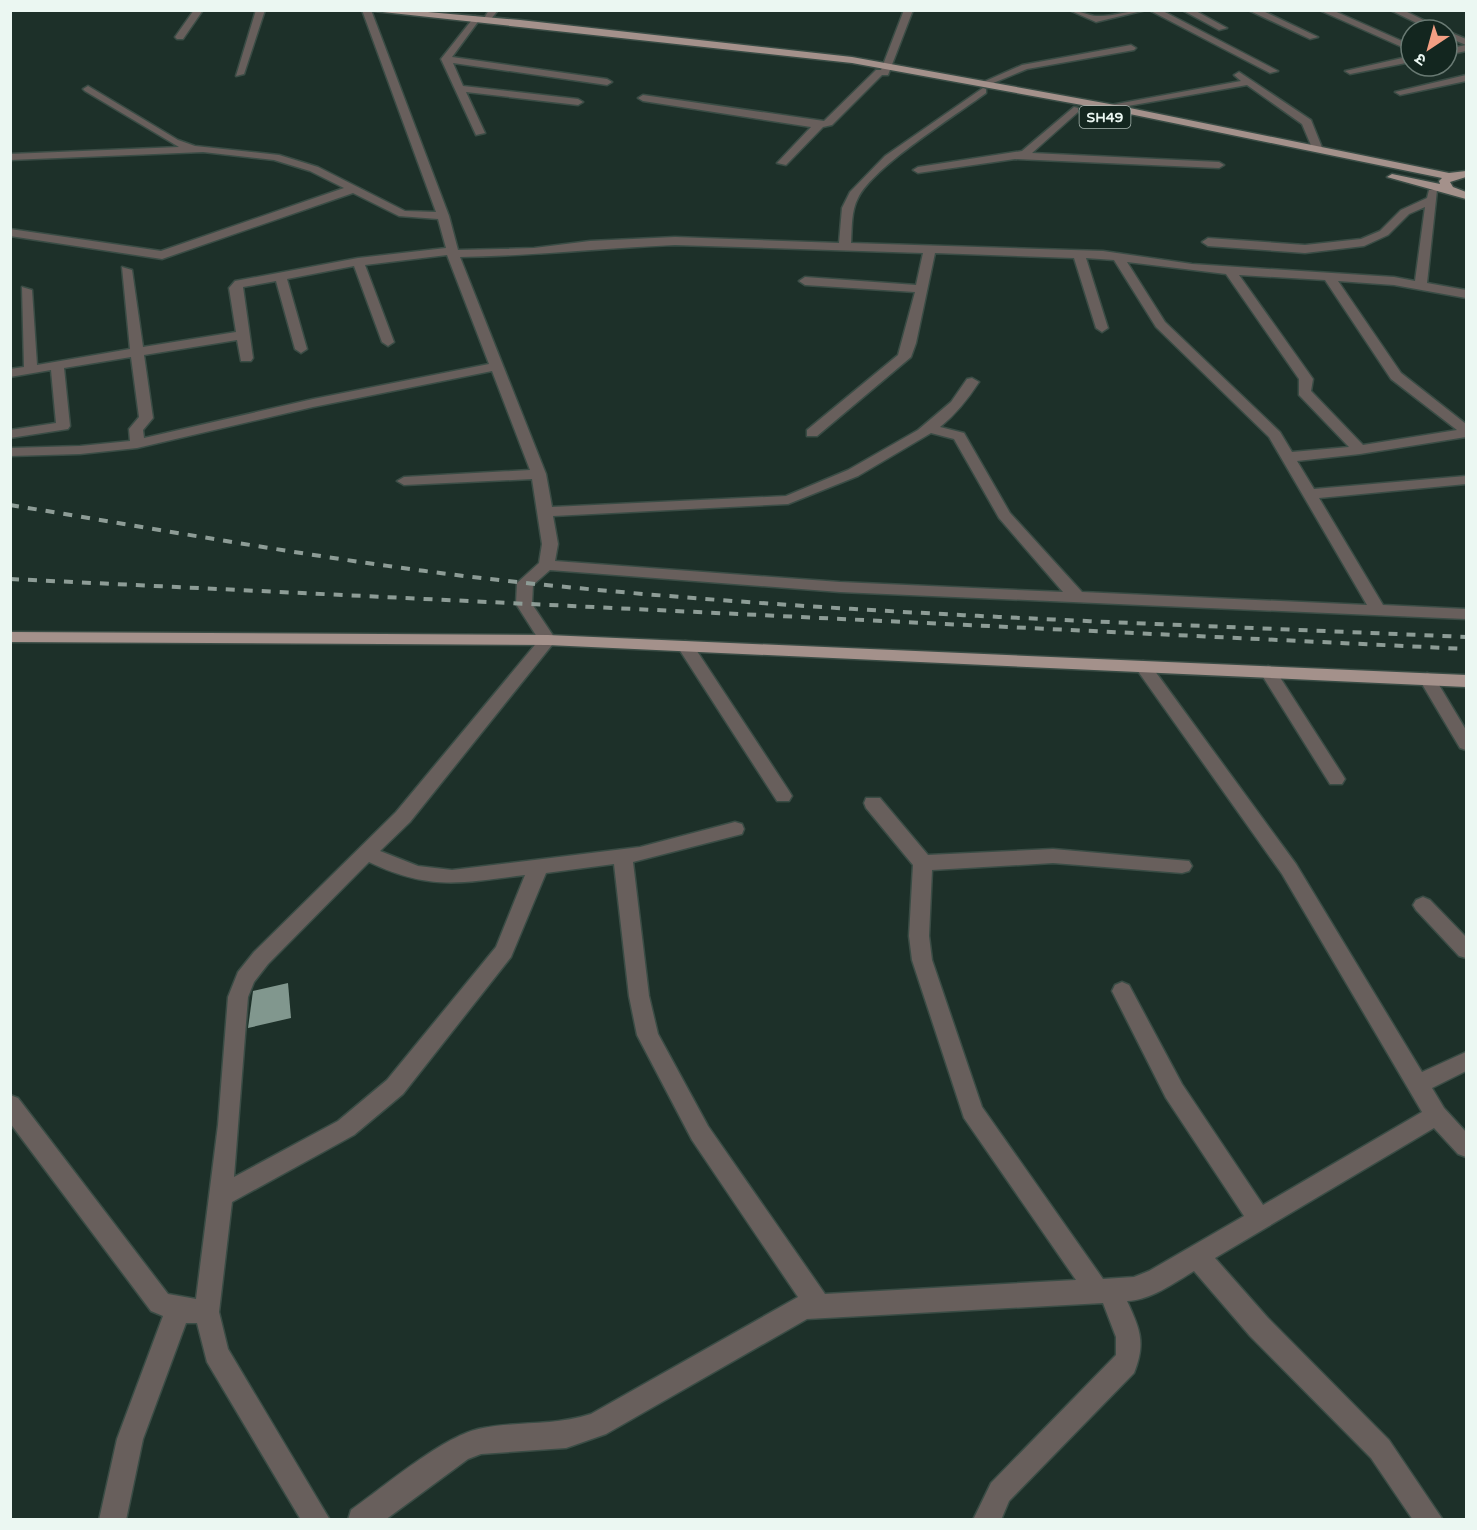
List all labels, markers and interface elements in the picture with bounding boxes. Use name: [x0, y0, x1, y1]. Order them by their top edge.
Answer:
north arrow: [1399, 18, 1459, 78]
text: उ: [1411, 48, 1430, 70]
road number: SH49: [1080, 106, 1130, 128]

